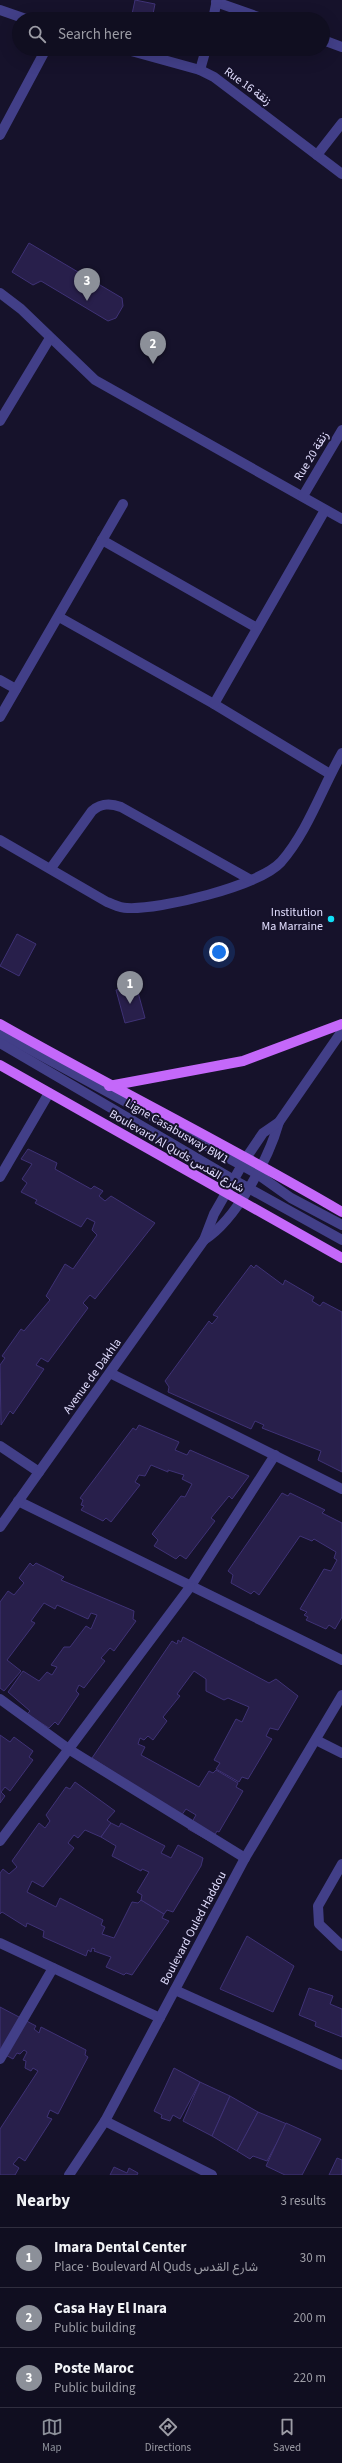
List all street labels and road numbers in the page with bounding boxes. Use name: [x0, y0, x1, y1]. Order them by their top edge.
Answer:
street label: Rue 16 زنقة: [220, 63, 275, 109]
street label: Rue 20 زنقة: [290, 428, 333, 484]
street label: Ligne Casabusway BW1: [122, 1095, 232, 1168]
street label: Boulevard Al Quds شارع القدس: [106, 1106, 247, 1197]
street label: Avenue de Dakhla: [59, 1335, 126, 1417]
street label: Boulevard Ouled Haddou: [156, 1868, 231, 1988]

